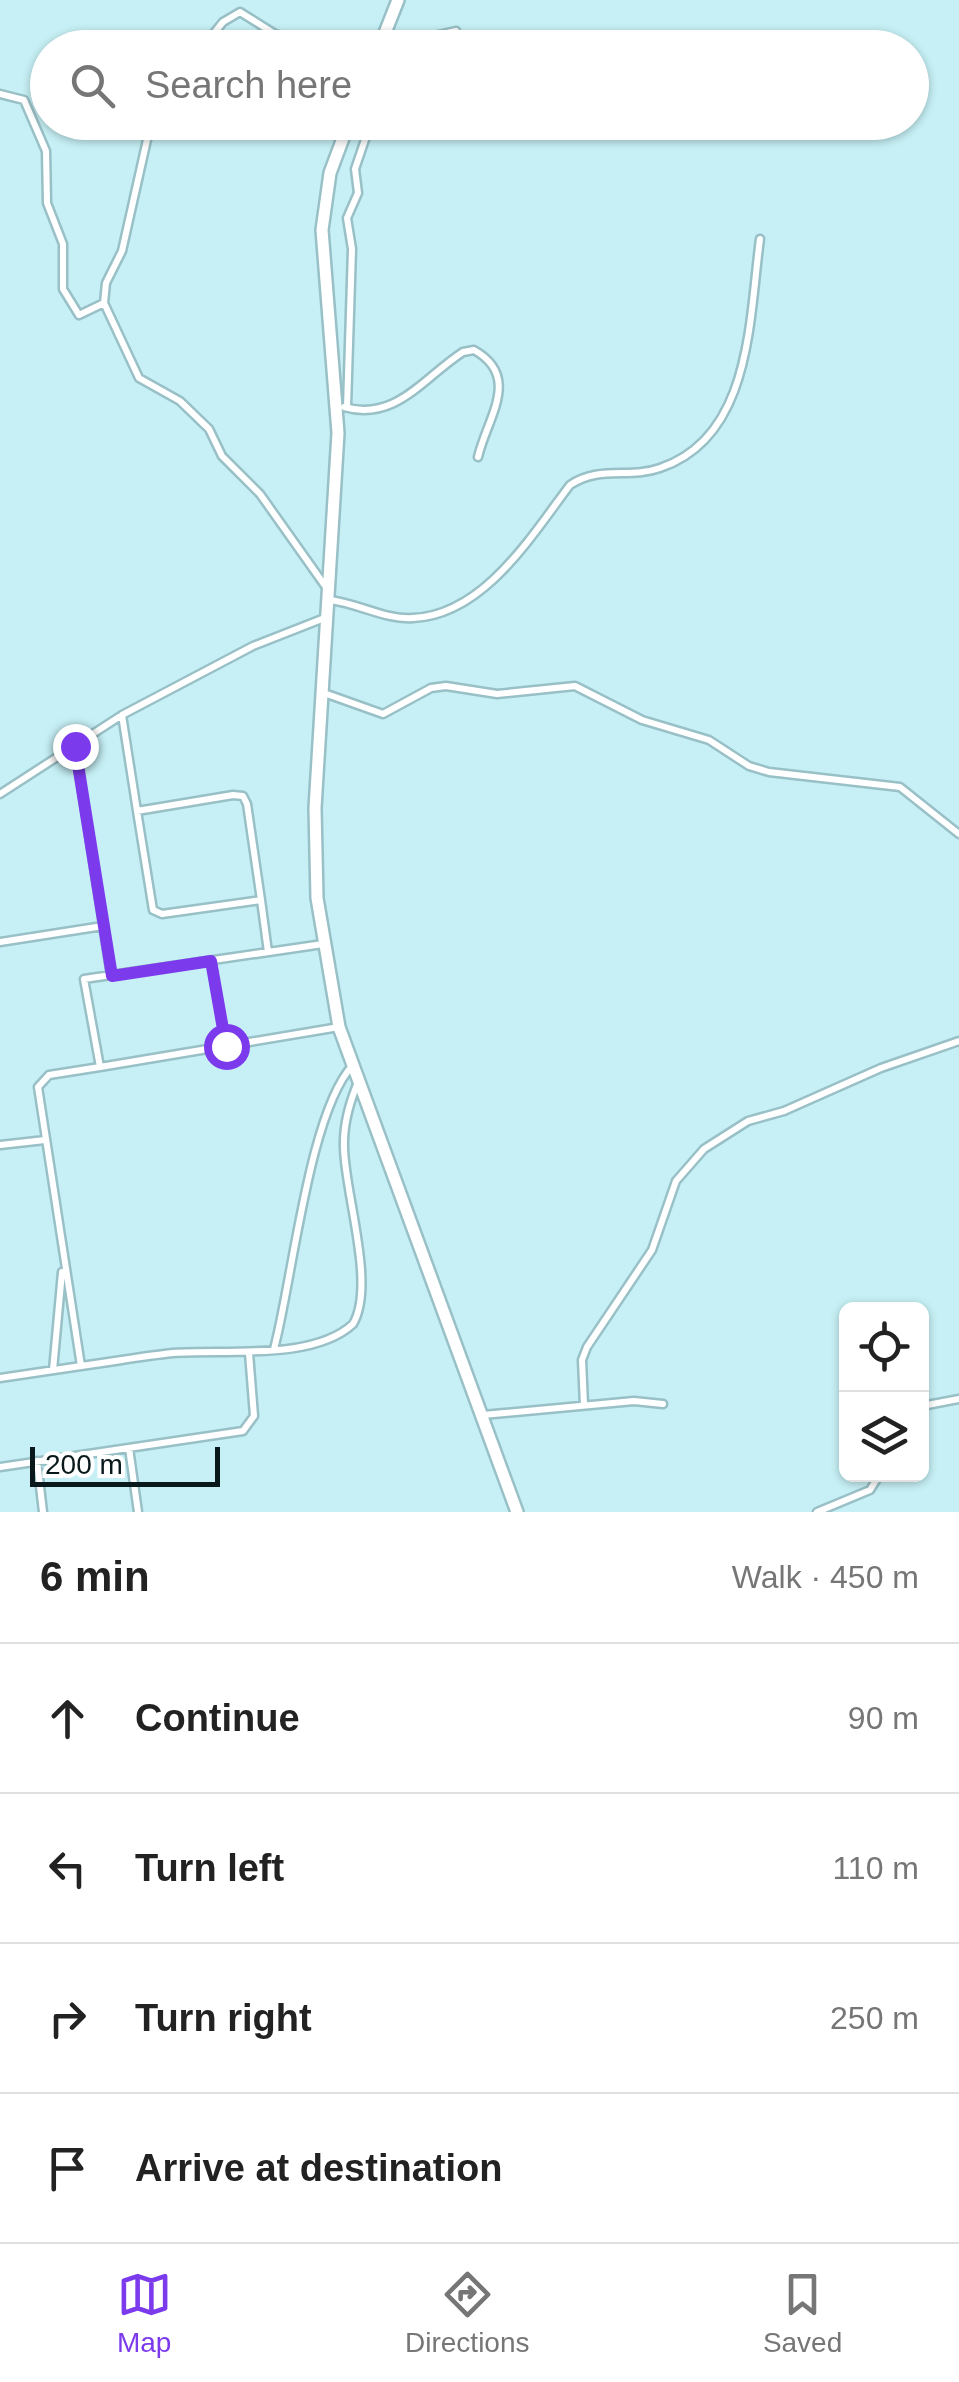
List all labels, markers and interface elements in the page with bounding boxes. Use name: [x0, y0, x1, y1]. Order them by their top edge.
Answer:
search box: [30, 30, 929, 140]
icon: search: [65, 58, 120, 113]
text: Search here: [145, 64, 352, 106]
route end: [53, 724, 99, 770]
route start: [204, 1024, 250, 1070]
map controls: [839, 1302, 929, 1482]
button: locate: [839, 1302, 929, 1392]
button: layers: [839, 1392, 929, 1482]
scale bar: [30, 1442, 220, 1486]
text: 200 m: [45, 1449, 123, 1480]
text: 6 min: [40, 1553, 150, 1600]
text: Walk · 450 m: [732, 1559, 919, 1595]
icon: ahead: [40, 1691, 95, 1746]
text: Continue: [135, 1697, 300, 1739]
text: 90 m: [848, 1700, 919, 1736]
icon: left: [40, 1841, 95, 1896]
text: Turn left: [135, 1847, 284, 1889]
text: 110 m: [832, 1850, 919, 1886]
icon: right: [40, 1991, 95, 2046]
text: Turn right: [135, 1997, 312, 2039]
text: 250 m: [830, 2000, 919, 2036]
icon: arrive: [40, 2141, 95, 2196]
text: Arrive at destination: [135, 2147, 502, 2189]
tab: Map: [117, 2267, 172, 2359]
tab: Directions: [405, 2267, 530, 2359]
tab: Saved: [763, 2267, 842, 2359]

